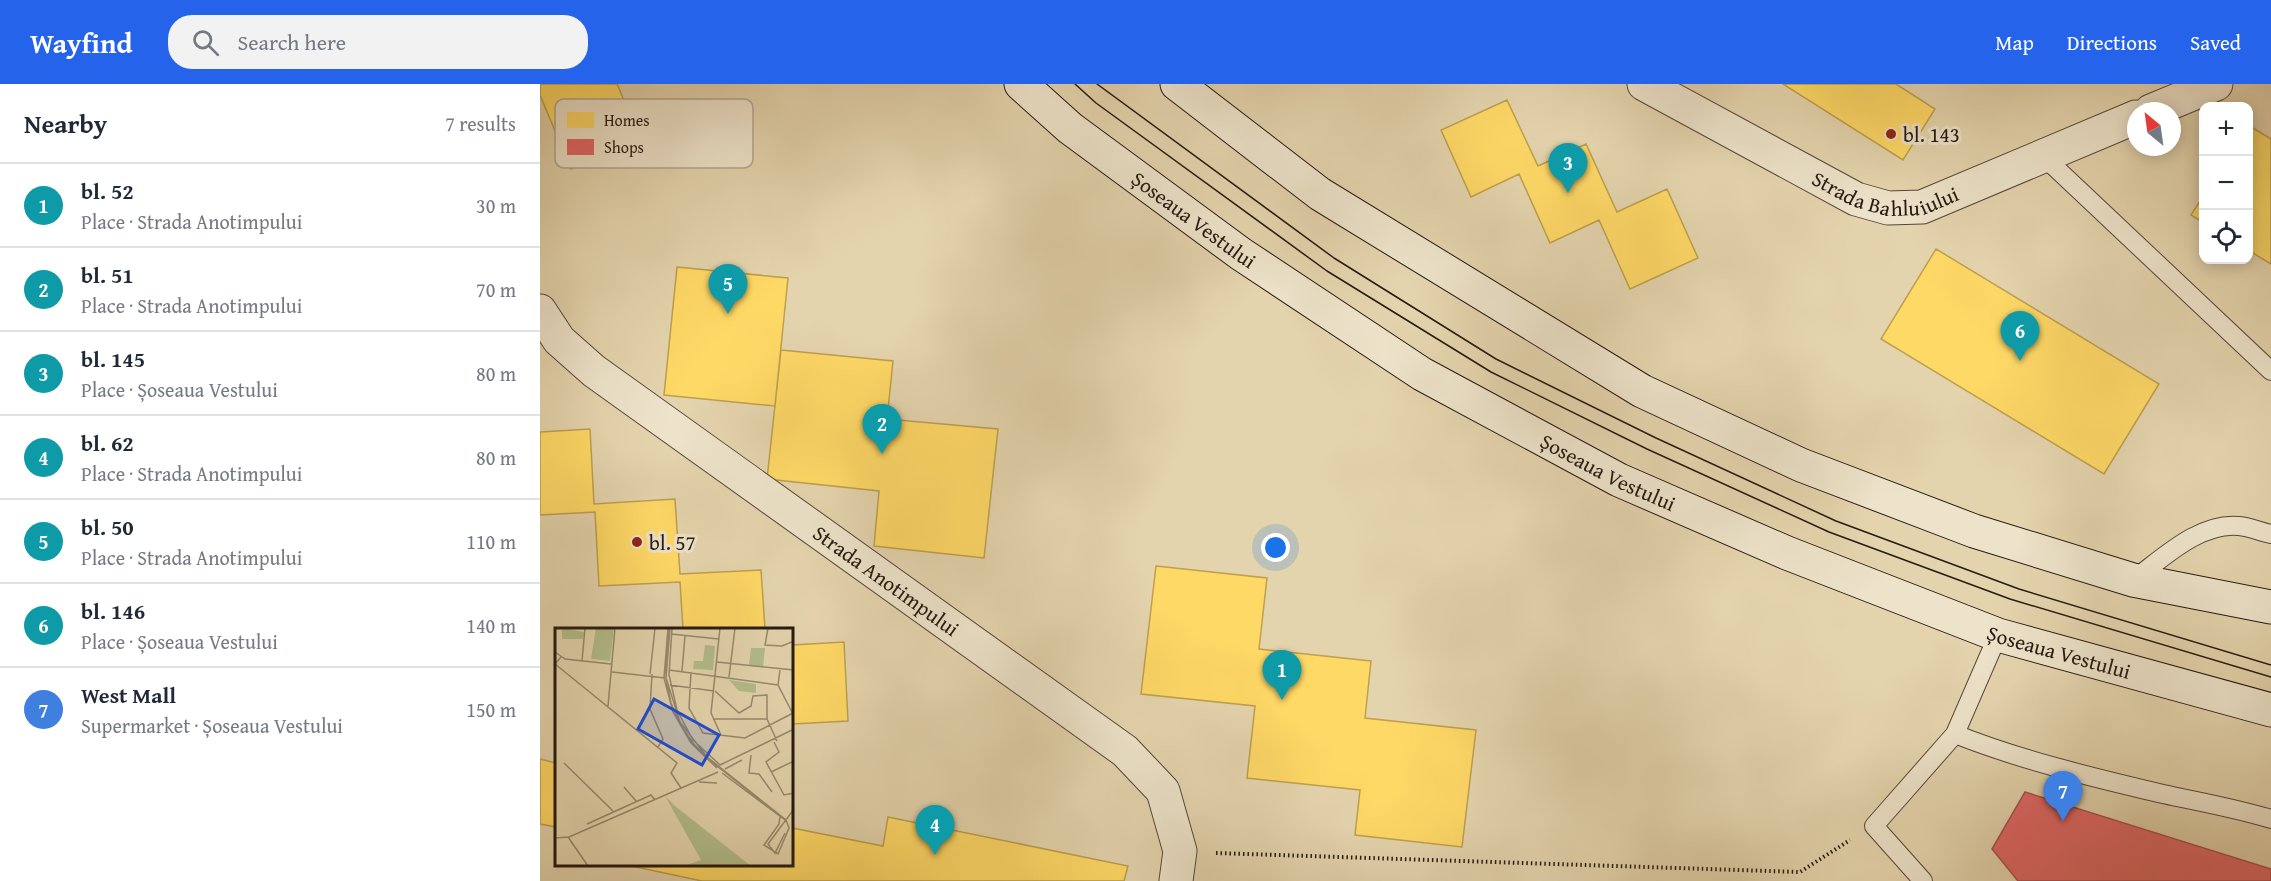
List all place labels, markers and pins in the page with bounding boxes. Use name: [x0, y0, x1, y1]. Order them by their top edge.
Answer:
place label: bl. 143: [1903, 119, 1960, 150]
marker: bl. 143: [1884, 127, 1898, 141]
pin: 3: [1548, 144, 1588, 193]
pin: 5: [708, 264, 747, 314]
pin: 6: [2000, 312, 2040, 361]
pin: 2: [862, 404, 902, 454]
place label: bl. 57: [649, 527, 696, 558]
marker: bl. 57: [630, 535, 644, 549]
pin: 1: [1262, 650, 1302, 700]
pin: 7: [2044, 772, 2083, 821]
pin: 4: [916, 806, 954, 855]

